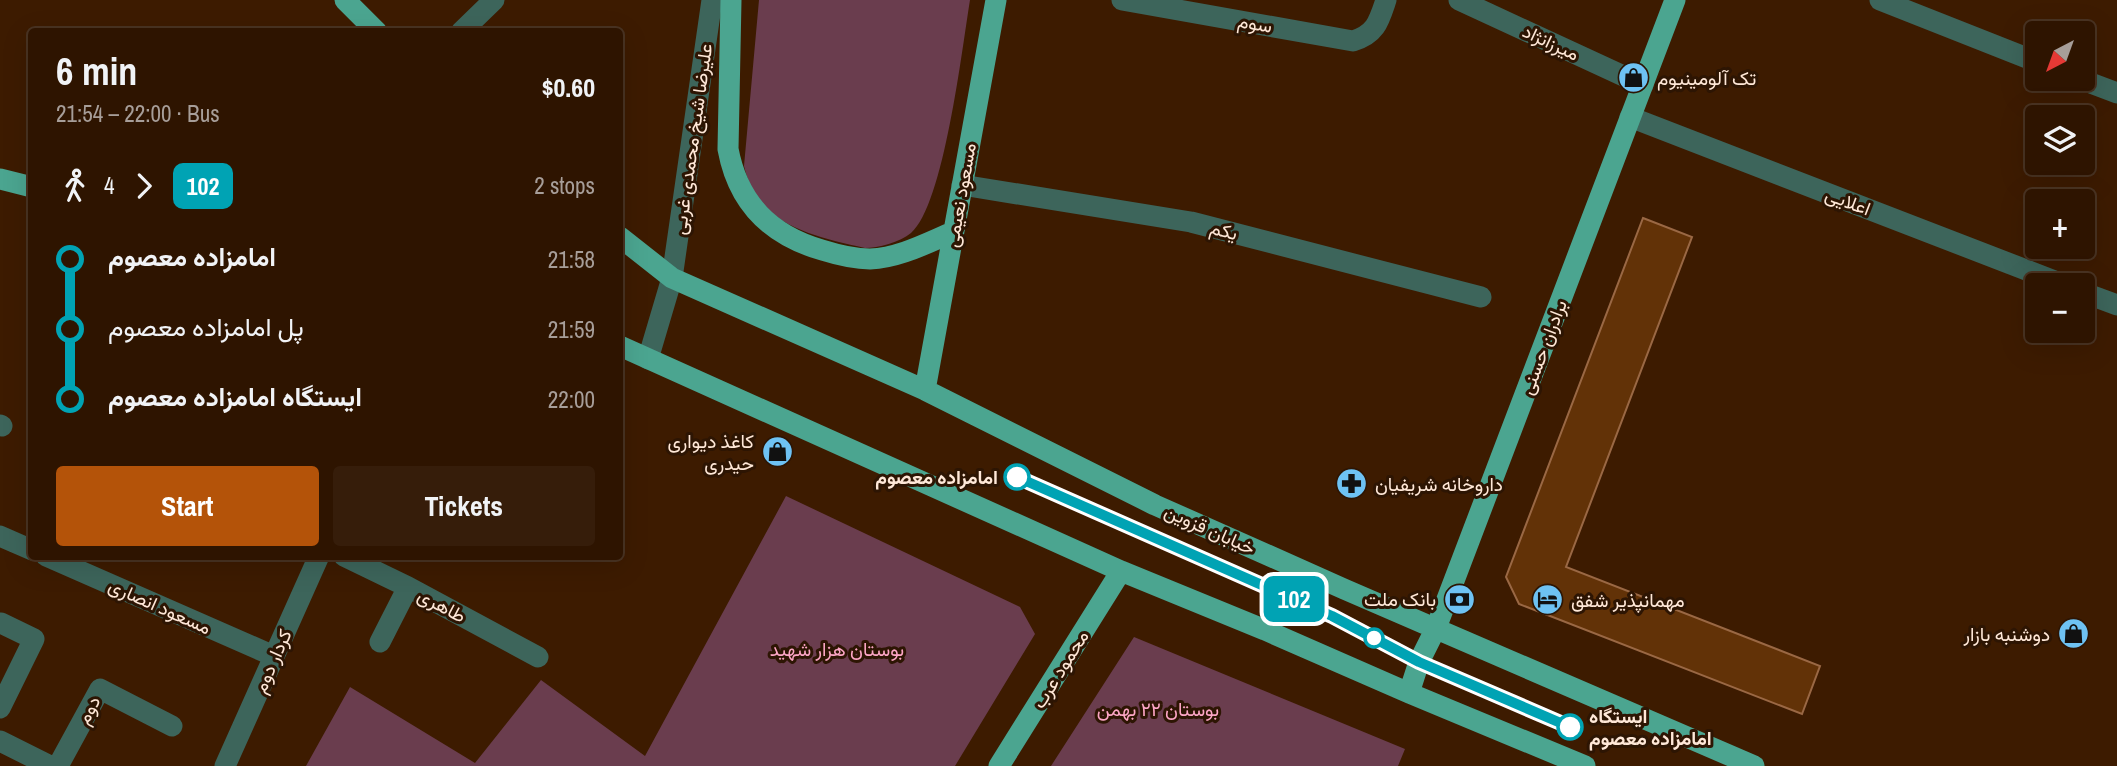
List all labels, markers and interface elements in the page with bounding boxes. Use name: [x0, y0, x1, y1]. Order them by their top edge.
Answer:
street label: سوم: [1236, 7, 1274, 39]
street label: ميرزانژاد: [1518, 18, 1584, 66]
north arrow: [2025, 21, 2095, 91]
map controls: [2025, 21, 2095, 343]
street label: علیرضا شیخ محمدی غربی: [666, 42, 719, 237]
text: 6 min: [56, 46, 137, 97]
shop icon: تک آلومینیوم: [1617, 61, 1651, 95]
place label: تک آلومینیوم: [1657, 65, 1756, 91]
text: $0.60: [542, 70, 595, 105]
text: 21:54 – 22:00 · Bus: [56, 98, 220, 129]
button: layers: [2025, 105, 2095, 175]
street label: مسعود نعیمی: [938, 141, 982, 249]
icon: walk: [56, 167, 94, 205]
icon: forward: [125, 167, 163, 205]
text: 4: [104, 170, 115, 201]
text: 102: [187, 170, 219, 202]
text: 2 stops: [534, 170, 595, 201]
street label: اعلایی: [1822, 181, 1874, 221]
button: +: [2025, 189, 2095, 259]
street label: یکم: [1207, 214, 1241, 246]
text: امامزاده معصوم: [108, 239, 276, 274]
text: 21:58: [548, 244, 595, 275]
button: −: [2025, 273, 2095, 343]
street label: برادران حسنی: [1513, 296, 1573, 398]
text: پل امامزاده معصوم: [108, 309, 304, 344]
text: 21:59: [548, 314, 595, 345]
text: ایستگاه امامزاده معصوم: [108, 379, 362, 414]
text: 22:00: [548, 384, 595, 415]
place label: کاغذ دیواری حیدری: [667, 428, 754, 476]
shop icon: کاغذ دیواری حیدری: [760, 435, 794, 469]
place label: امامزاده معصوم: [875, 464, 998, 490]
marker: امامزاده معصوم: [1004, 464, 1030, 490]
button: Start: [56, 466, 319, 546]
button: Tickets: [333, 466, 595, 546]
pharmacy icon: داروخانه شریفیان: [1335, 467, 1369, 501]
place label: داروخانه شریفیان: [1375, 471, 1503, 497]
street label: خیابان قزوین: [1160, 497, 1260, 561]
street label: مسعود انصاری: [104, 572, 216, 640]
line badge: 102: [1254, 576, 1334, 622]
street label: طاهری: [413, 581, 471, 629]
bank icon: بانک ملت: [1442, 582, 1476, 616]
text: 102: [1278, 583, 1310, 615]
hotel icon: مهمانپذیر شفق: [1531, 583, 1565, 617]
place label: بانک ملت: [1364, 586, 1436, 612]
place label: مهمانپذیر شفق: [1571, 587, 1685, 614]
shop icon: دوشنبه بازار: [2056, 617, 2090, 651]
place label: دوشنبه بازار: [1963, 621, 2050, 647]
street label: کردار دوم: [246, 625, 298, 697]
street label: محمود عرب: [1026, 625, 1094, 713]
unlabelled marker: [1364, 628, 1384, 648]
park label: بوستان هزار شهید: [770, 636, 904, 662]
street label: دوم: [70, 691, 106, 729]
park label: بوستان ۲۲ بهمن: [1097, 696, 1219, 722]
place label: ایستگاه امامزاده معصوم: [1589, 703, 1712, 751]
marker: ایستگاه امامزاده معصوم: [1557, 714, 1583, 740]

